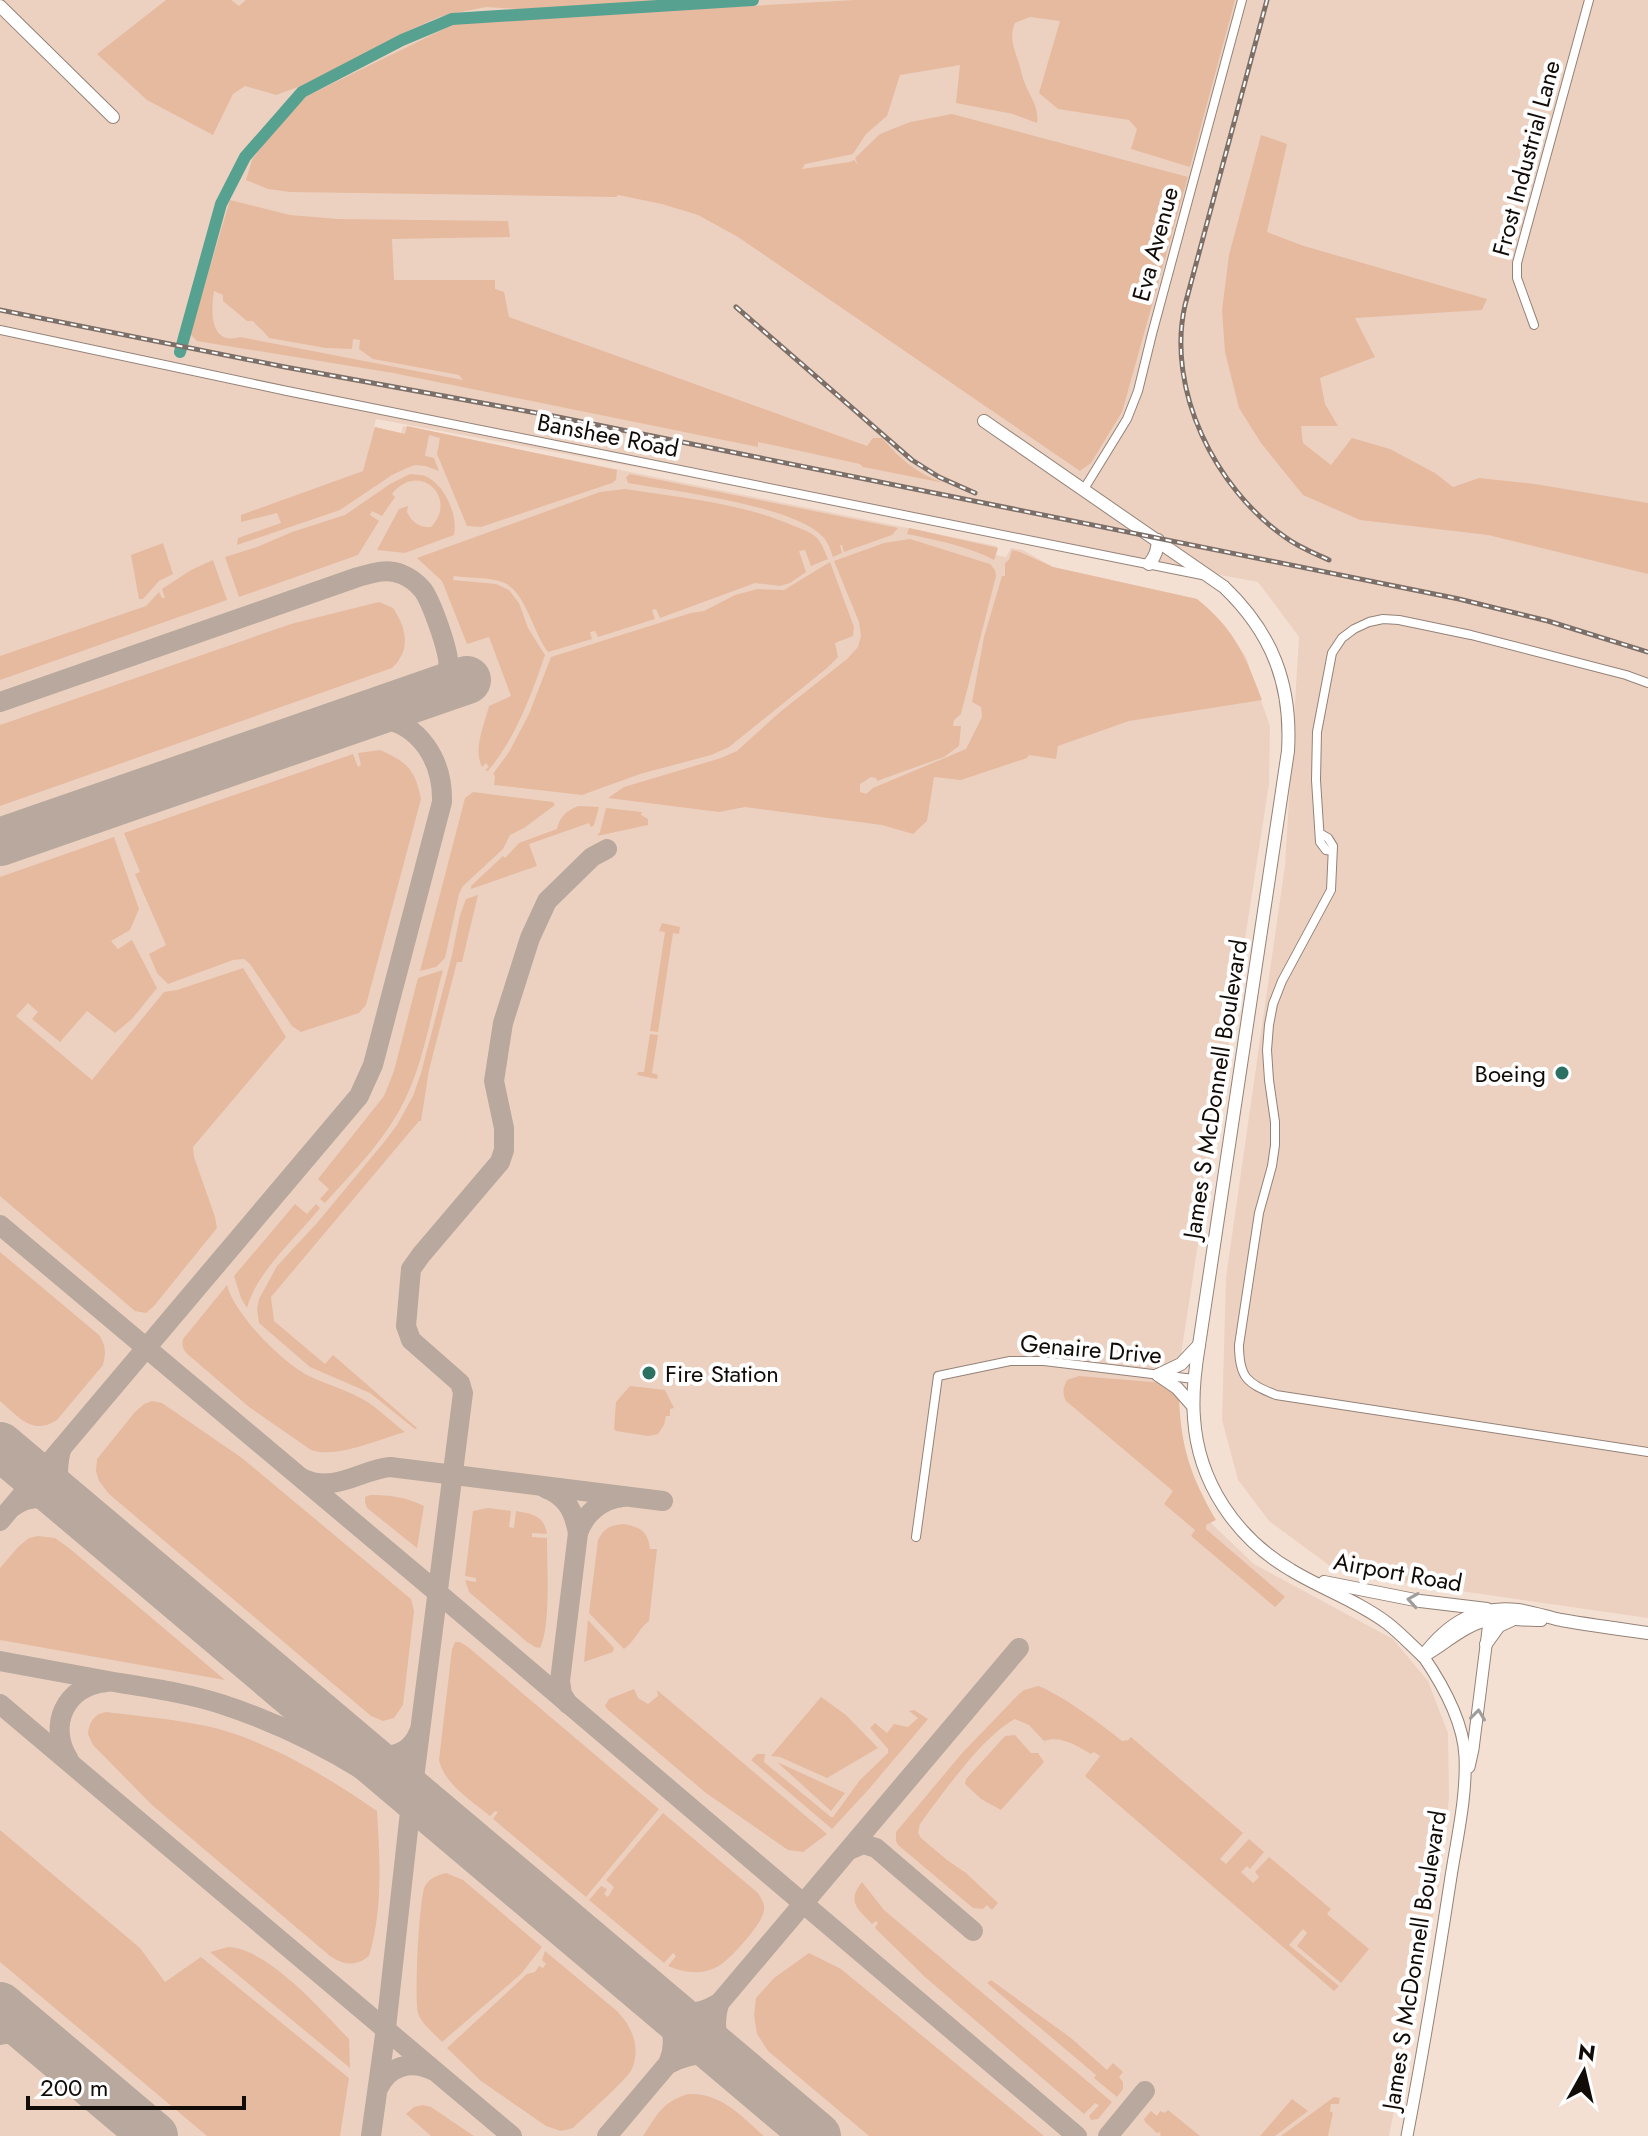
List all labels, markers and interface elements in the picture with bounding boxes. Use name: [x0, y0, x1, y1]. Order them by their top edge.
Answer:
street label: Frost Industrial Lane: [1483, 56, 1569, 260]
street label: Eva Avenue: [1123, 183, 1187, 305]
street label: Banshee Road: [534, 404, 682, 466]
street label: James S McDonnell Boulevard: [1174, 937, 1256, 1244]
place label: Boeing: [1475, 1056, 1546, 1091]
marker: Boeing: [1553, 1064, 1571, 1082]
street label: Genaire Drive: [1019, 1325, 1163, 1373]
place label: Fire Station: [665, 1356, 779, 1391]
marker: Fire Station: [640, 1364, 658, 1382]
street label: Airport Road: [1331, 1543, 1465, 1601]
one-way arrow: [1406, 1592, 1420, 1609]
one-way arrow: [1469, 1708, 1486, 1721]
street label: James S McDonnell Boulevard: [1373, 1808, 1455, 2115]
north arrow: [1544, 2032, 1624, 2112]
text: N: [1576, 2035, 1598, 2069]
scale bar: [28, 2060, 244, 2110]
text: 200 m: [40, 2070, 108, 2105]

